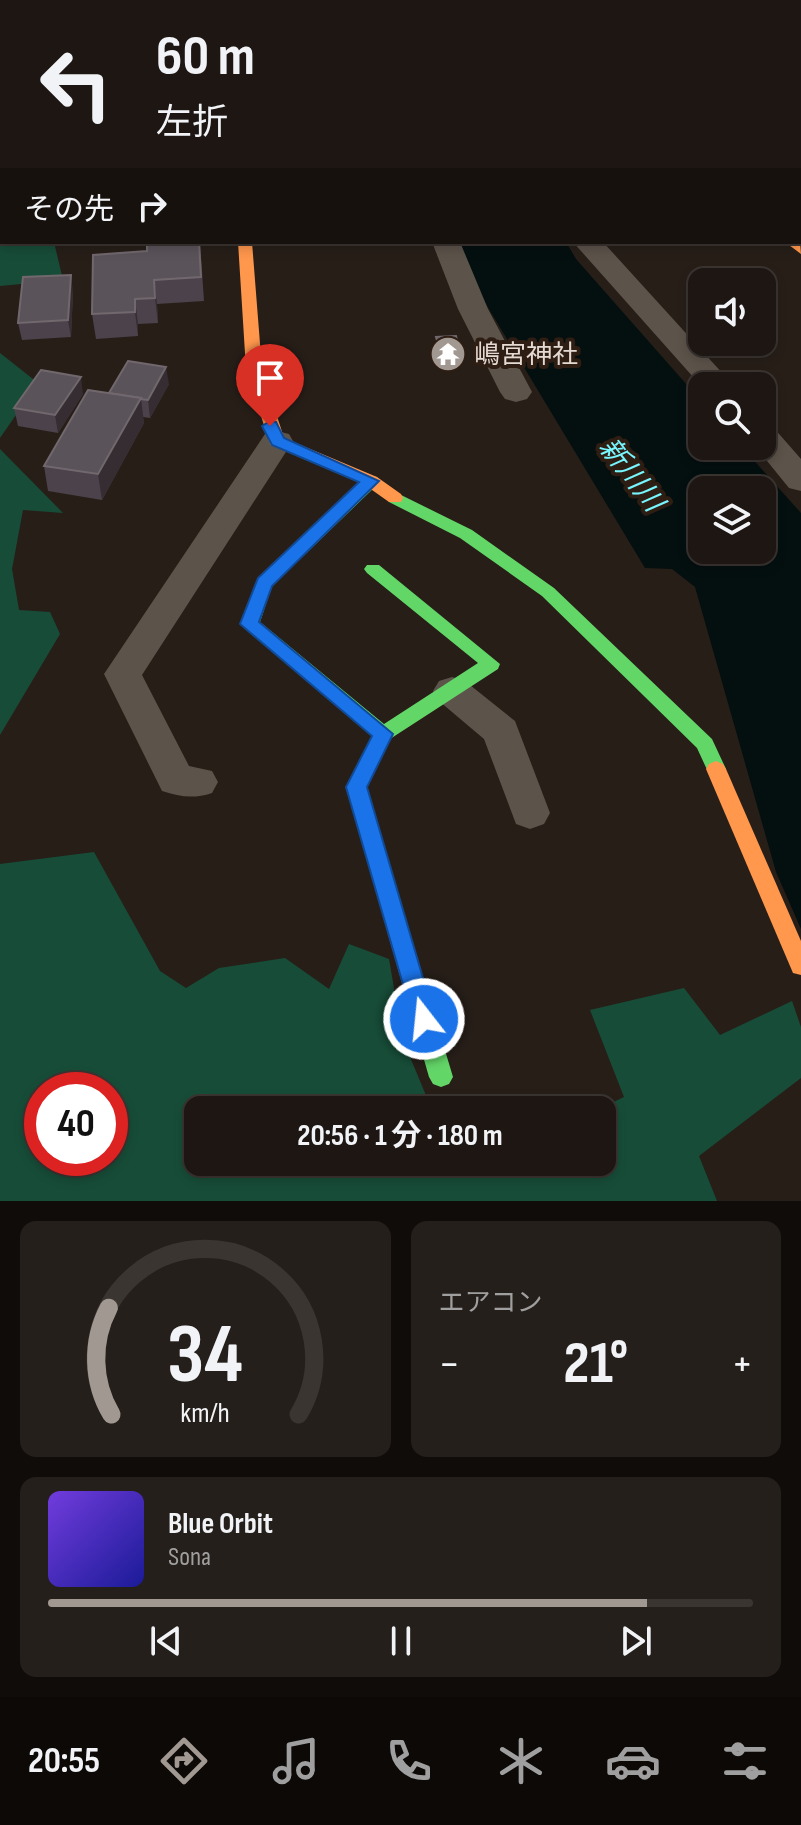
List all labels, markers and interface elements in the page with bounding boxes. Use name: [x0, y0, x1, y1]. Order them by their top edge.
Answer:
text: 60 m: [156, 24, 255, 91]
icon: left: [24, 32, 128, 136]
text: 左折: [156, 102, 228, 145]
icon: right: [130, 184, 174, 228]
text: その先: [24, 192, 114, 228]
map controls: [688, 268, 776, 564]
button: sound: [688, 268, 776, 356]
temple icon: 嶋宮神社: [429, 335, 467, 373]
place label: 嶋宮神社: [474, 340, 578, 371]
pin: [236, 344, 304, 426]
icon: arrive: [248, 356, 292, 400]
button: search: [688, 372, 776, 460]
water label: 新川川: [592, 432, 672, 521]
button: layers: [688, 476, 776, 564]
position arrow: [382, 977, 466, 1061]
speed limit sign: 40: [24, 1072, 128, 1176]
text: 20:56 · 1 分 · 180 m: [297, 1118, 503, 1154]
text: エアコン: [439, 1288, 543, 1319]
text: 34: [167, 1306, 243, 1406]
text: 21°: [563, 1328, 628, 1400]
text: −: [439, 1338, 460, 1391]
text: +: [731, 1338, 753, 1391]
text: km/h: [181, 1396, 230, 1431]
text: Blue Orbit: [168, 1506, 273, 1542]
text: Sona: [168, 1542, 211, 1573]
icon: previous: [144, 1619, 188, 1663]
icon: pause: [379, 1619, 423, 1663]
icon: next: [614, 1619, 658, 1663]
icon: directions: [156, 1733, 212, 1789]
icon: music: [268, 1733, 324, 1789]
icon: phone: [381, 1733, 437, 1789]
icon: climate: [493, 1733, 549, 1789]
icon: car: [605, 1733, 661, 1789]
icon: filters: [717, 1733, 773, 1789]
text: 20:55: [28, 1740, 100, 1783]

